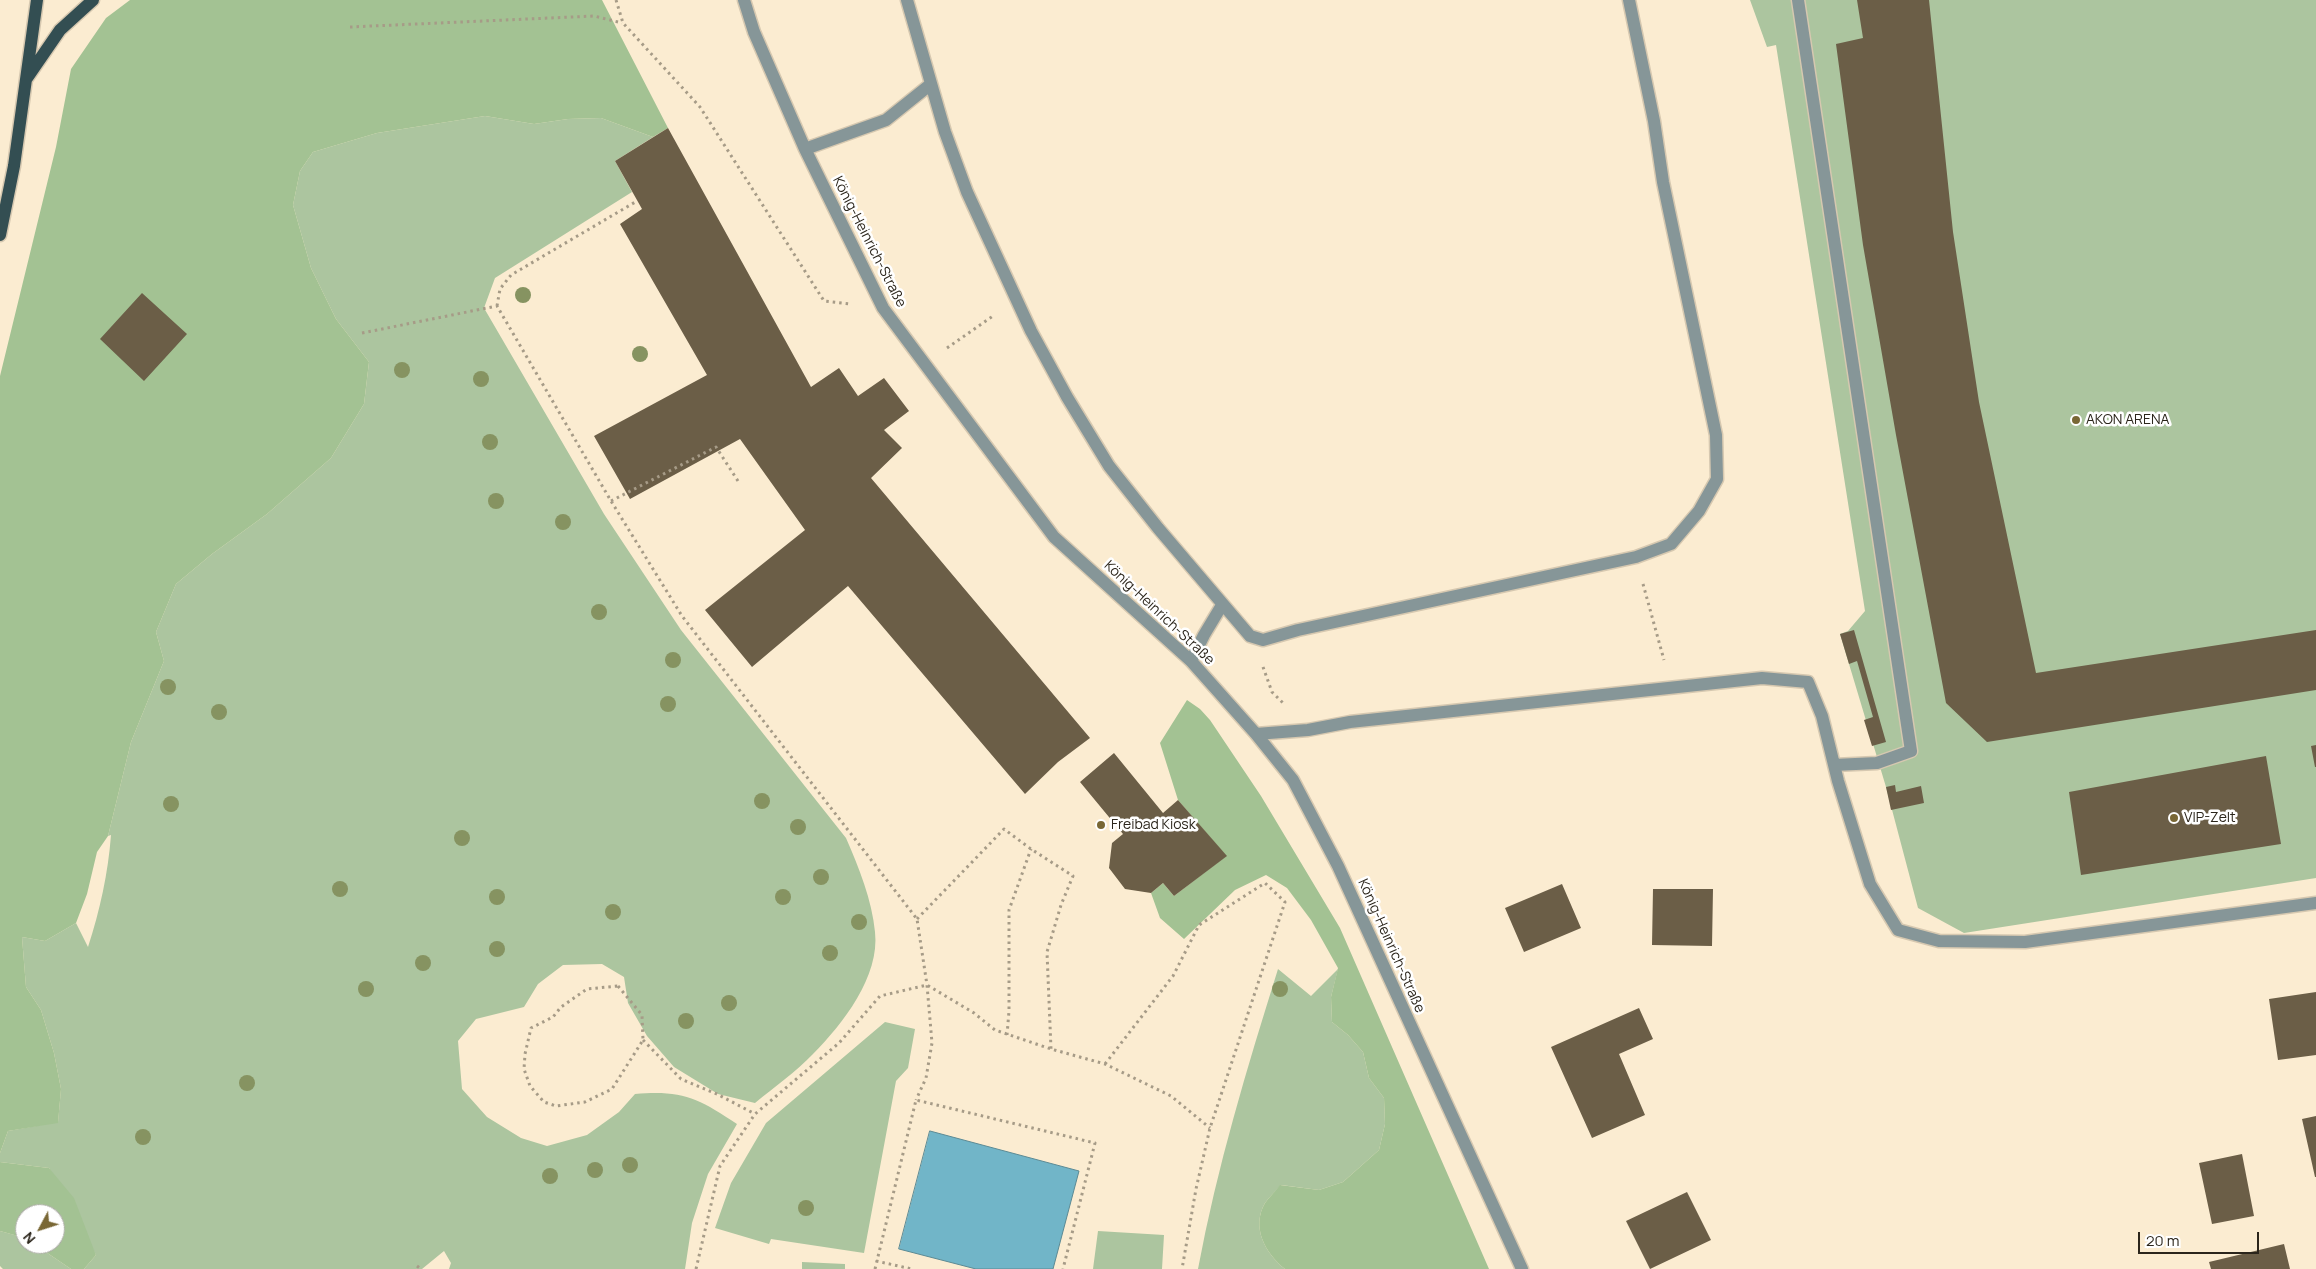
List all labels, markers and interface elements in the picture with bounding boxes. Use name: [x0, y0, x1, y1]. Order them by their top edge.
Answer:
street label: König-Heinrich-Straße: [829, 174, 909, 310]
place label: AKON ARENA: [2086, 412, 2169, 428]
marker: AKON ARENA: [2070, 414, 2082, 426]
street label: König-Heinrich-Straße: [1100, 558, 1218, 668]
place label: VIP-Zelt: [2184, 810, 2236, 826]
marker: VIP-Zelt: [2168, 812, 2180, 824]
place label: Freibad Kiosk: [1111, 817, 1196, 833]
marker: Freibad Kiosk: [1095, 819, 1107, 831]
street label: König-Heinrich-Straße: [1354, 876, 1428, 1016]
north arrow: [15, 1204, 65, 1254]
scale bar: [2141, 1222, 2262, 1254]
text: N: [18, 1228, 39, 1248]
text: 20 m: [2146, 1230, 2179, 1251]

